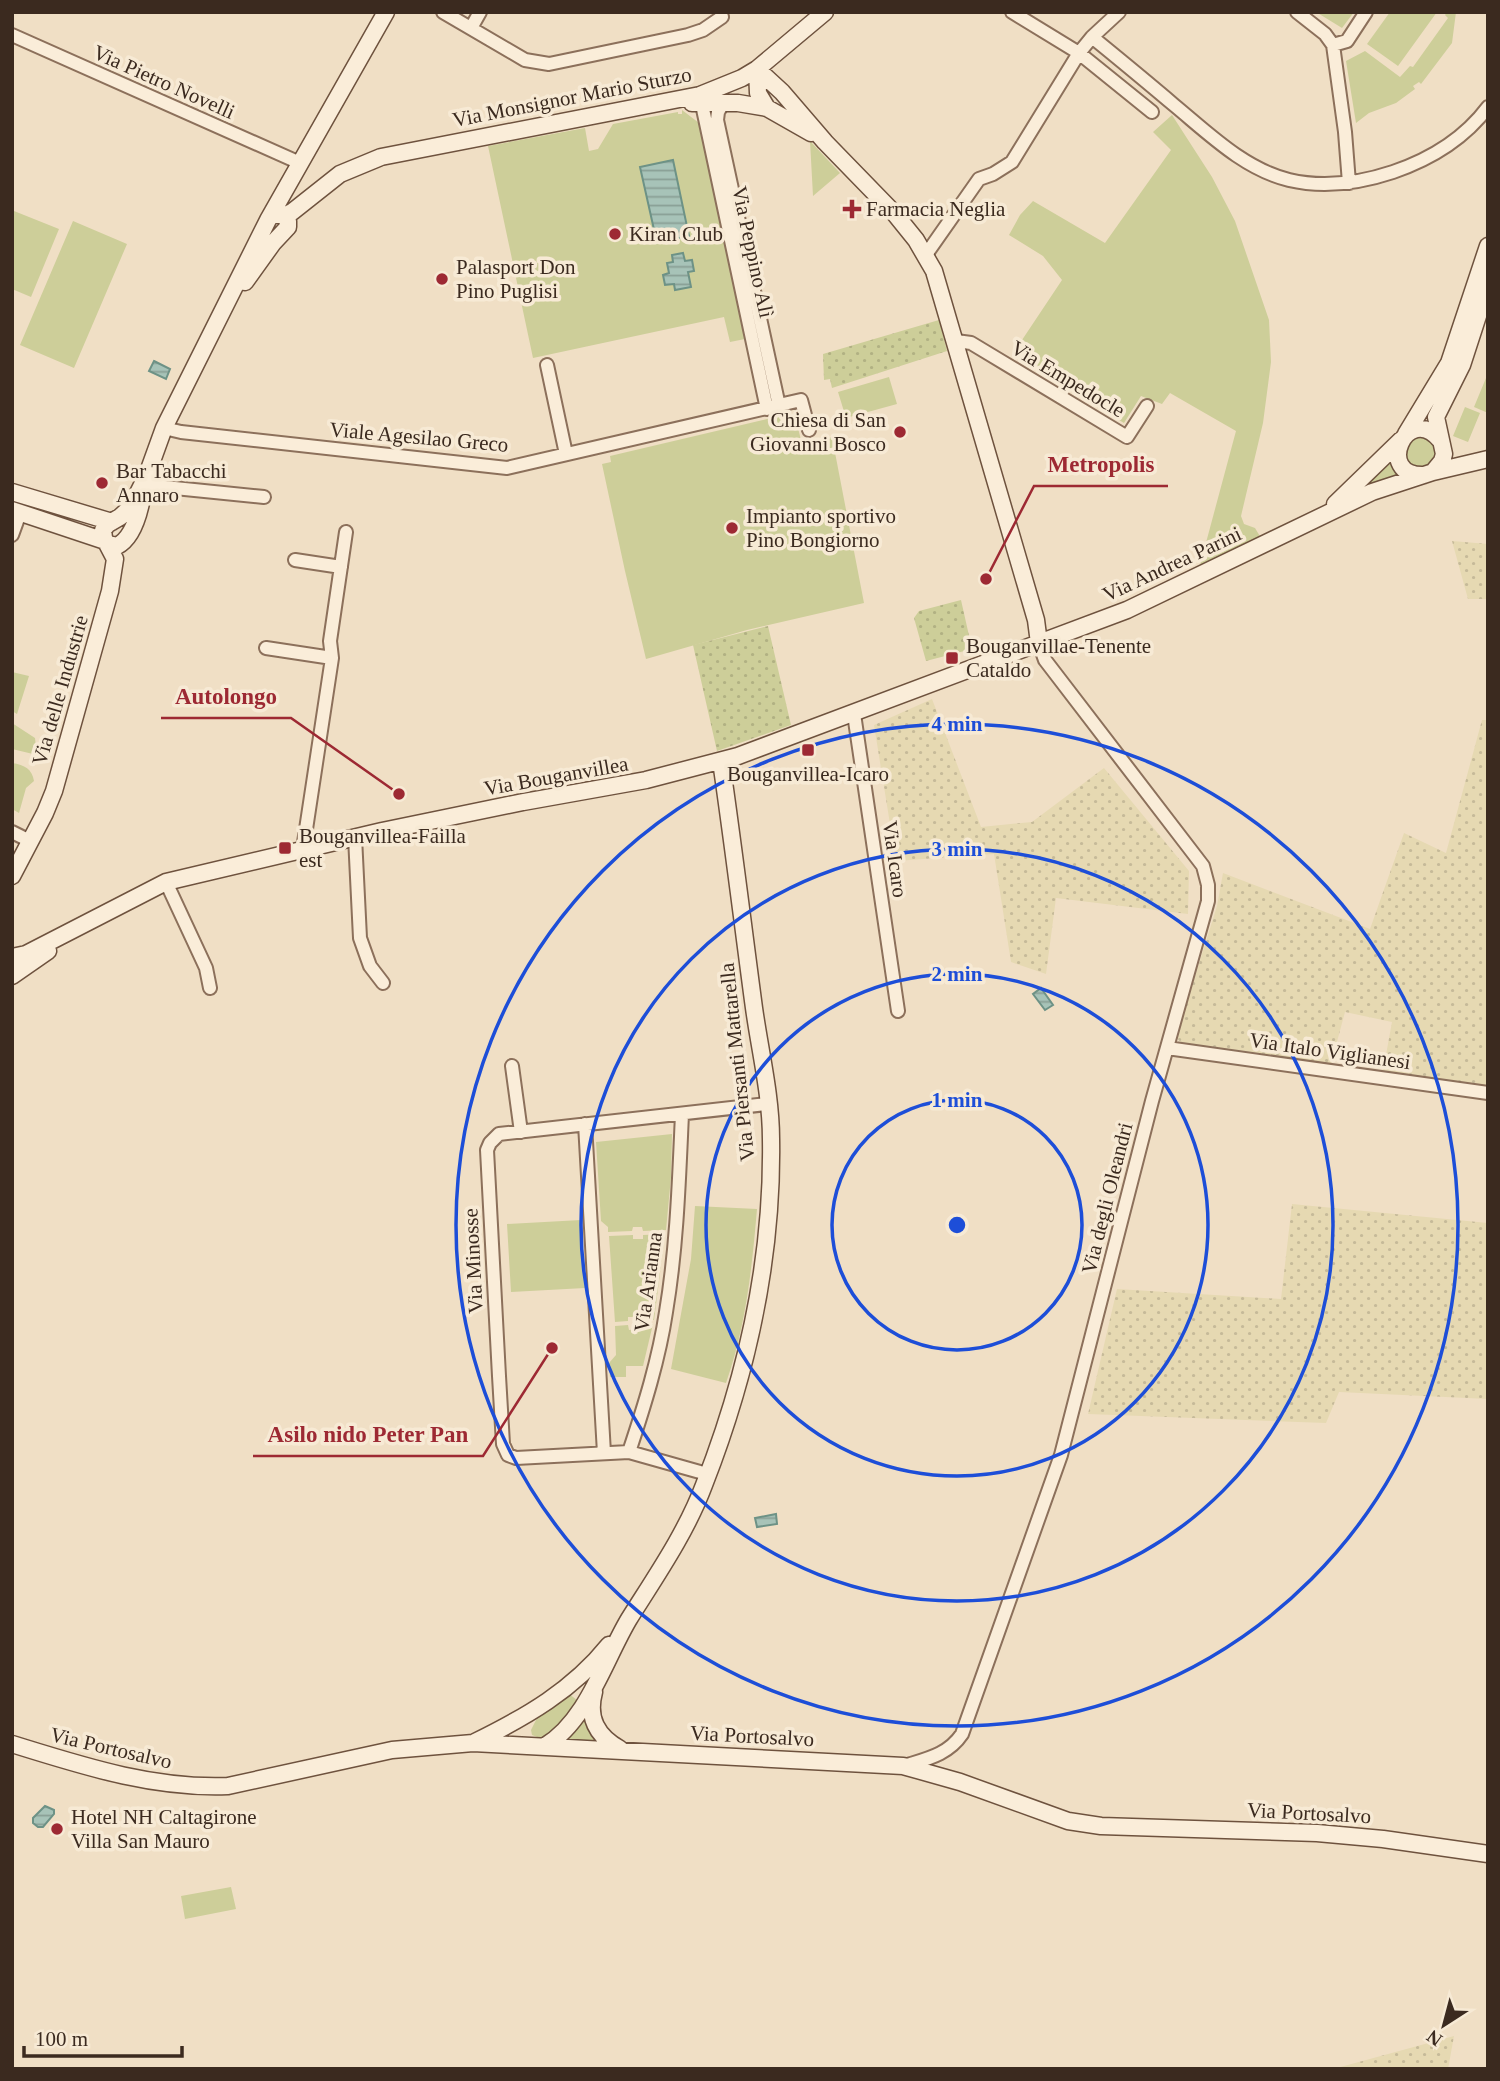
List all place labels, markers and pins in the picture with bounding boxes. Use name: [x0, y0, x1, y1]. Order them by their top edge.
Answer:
place label: Farmacia Neglia: [866, 197, 1006, 221]
marker: Farmacia Neglia: [844, 201, 860, 217]
place label: Kiran Club: [629, 222, 723, 246]
marker: Kiran Club: [607, 226, 623, 242]
place label: Palasport Don Pino Puglisi: [456, 255, 576, 303]
marker: Palasport Don Pino Puglisi: [434, 271, 450, 287]
place label: Chiesa di San Giovanni Bosco: [750, 408, 886, 456]
marker: Chiesa di San Giovanni Bosco: [892, 424, 908, 440]
callout: Metropolis: [1034, 442, 1168, 486]
place label: Bar Tabacchi Annaro: [116, 459, 227, 507]
marker: Bar Tabacchi Annaro: [94, 475, 110, 491]
place label: Impianto sportivo Pino Bongiorno: [746, 504, 896, 552]
marker: Impianto sportivo Pino Bongiorno: [724, 520, 740, 536]
place label: Bouganvillae-Tenente Cataldo: [966, 634, 1151, 682]
marker: Bouganvillae-Tenente Cataldo: [944, 650, 960, 666]
callout: Autolongo: [161, 674, 291, 718]
marker: Bouganvillea-Icaro: [800, 742, 816, 758]
place label: Bouganvillea-Icaro: [727, 762, 889, 786]
place label: Bouganvillea-Failla est: [299, 824, 466, 872]
marker: Bouganvillea-Failla est: [277, 840, 293, 856]
centre of rings: [945, 1213, 969, 1237]
callout: Asilo nido Peter Pan: [253, 1412, 483, 1456]
place label: Hotel NH Caltagirone Villa San Mauro: [71, 1805, 256, 1853]
marker: Hotel NH Caltagirone Villa San Mauro: [49, 1821, 65, 1837]

